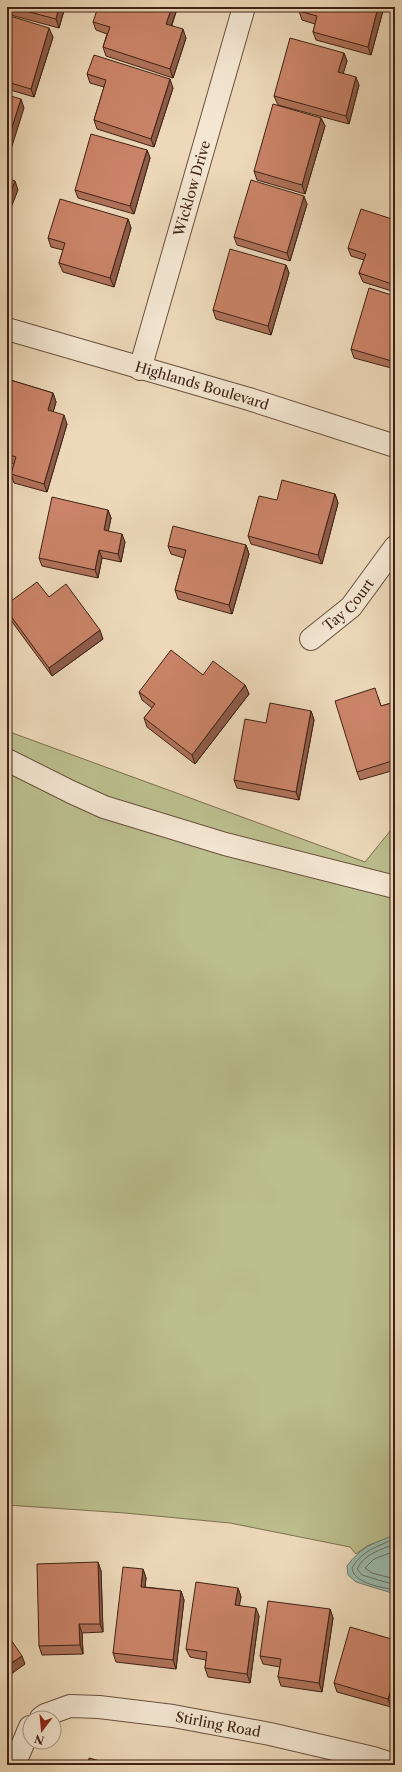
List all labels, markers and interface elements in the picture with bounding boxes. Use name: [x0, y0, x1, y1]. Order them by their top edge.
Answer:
street label: Wicklow Drive: [169, 138, 214, 239]
street label: Highlands Boulevard: [133, 357, 272, 414]
street label: Tay Court: [319, 575, 378, 635]
street label: Stirling Road: [174, 1708, 263, 1741]
north arrow: [22, 1710, 62, 1750]
text: N: [32, 1731, 46, 1748]

